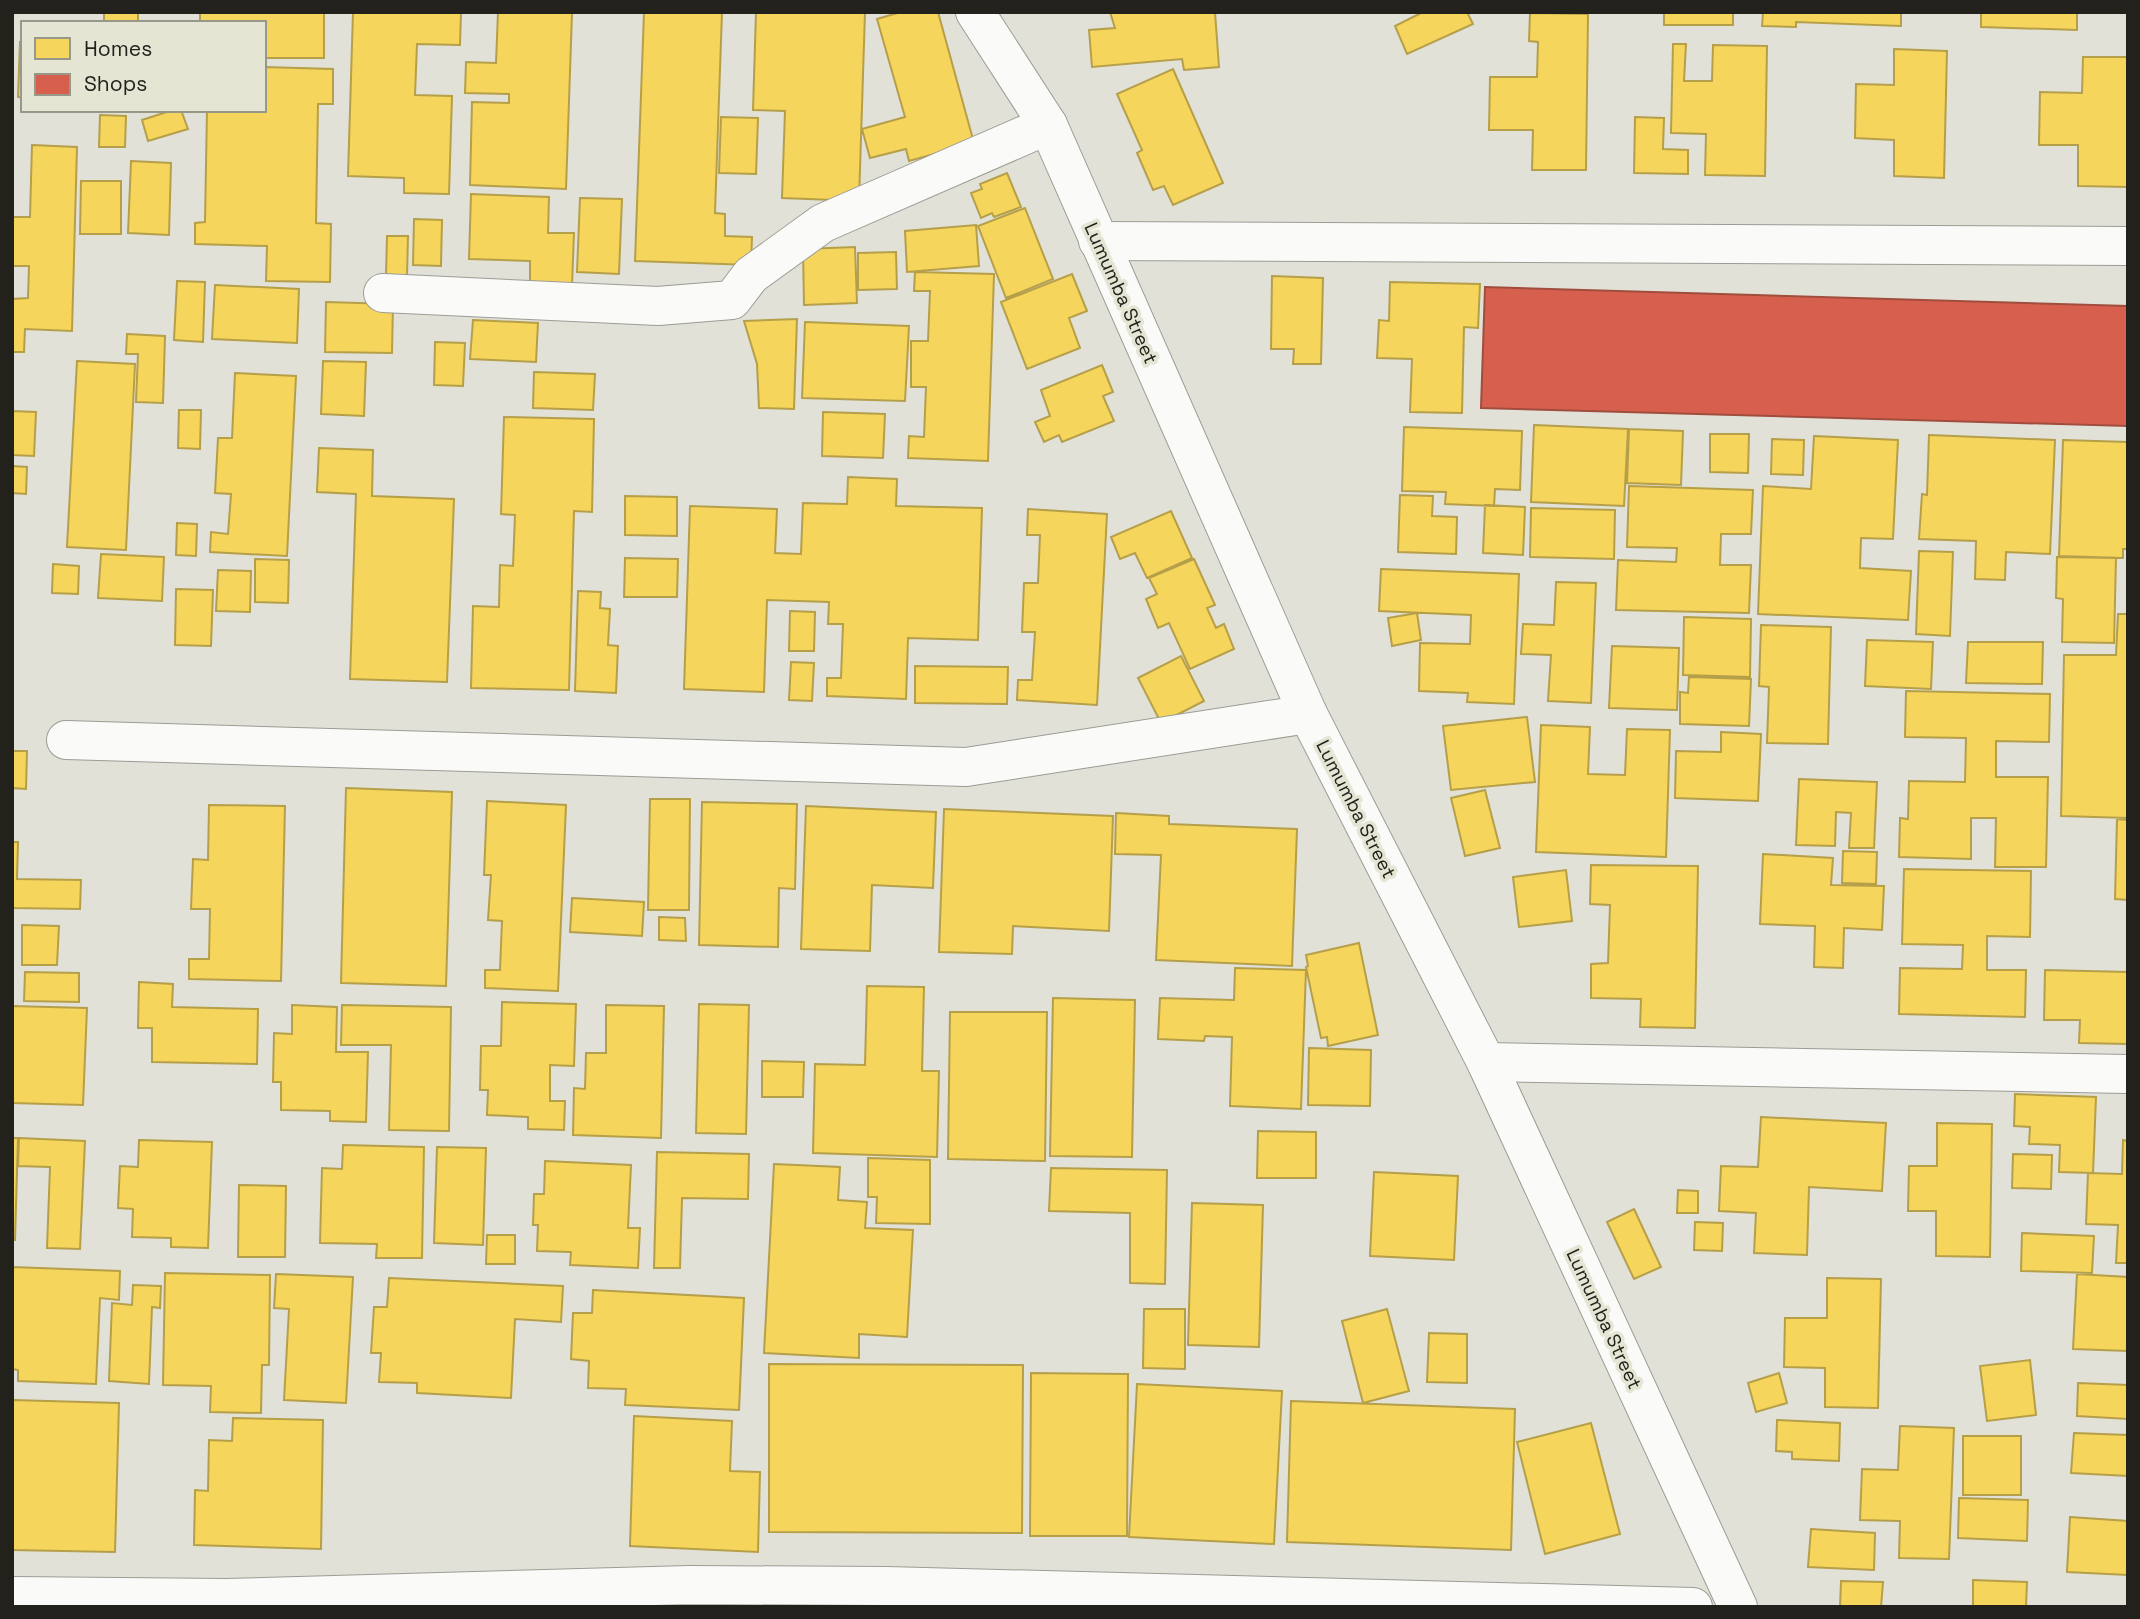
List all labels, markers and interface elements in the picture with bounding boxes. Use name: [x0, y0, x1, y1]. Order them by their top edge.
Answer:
legend: [21, 21, 266, 112]
text: Homes: [84, 35, 152, 62]
text: Shops: [84, 70, 147, 97]
street label: Lumumba Street: [1079, 218, 1163, 368]
street label: Lumumba Street: [1310, 736, 1402, 882]
street label: Lumumba Street: [1561, 1245, 1647, 1393]

